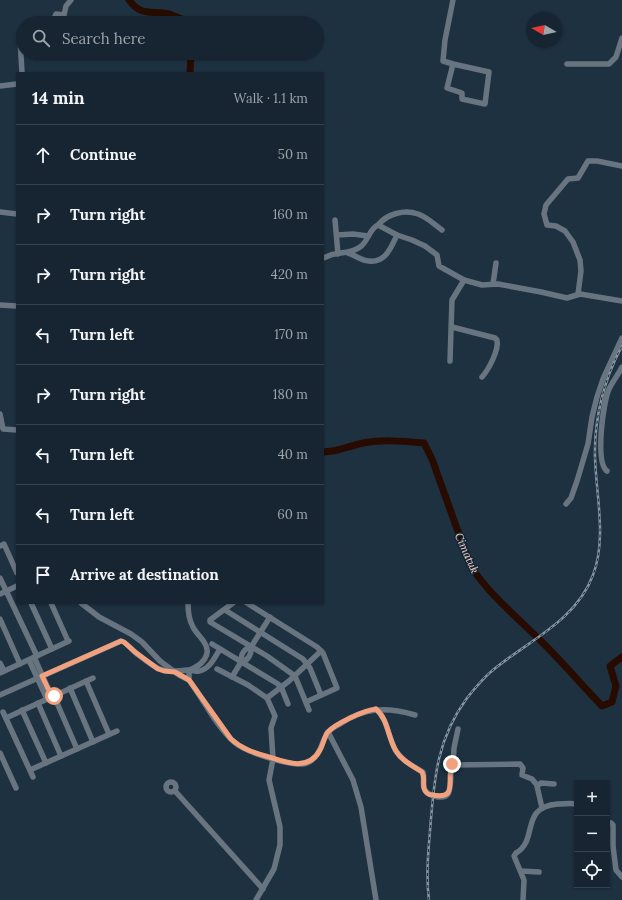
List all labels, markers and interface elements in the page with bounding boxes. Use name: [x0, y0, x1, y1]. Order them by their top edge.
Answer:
north arrow: [526, 12, 562, 48]
search box: [16, 16, 324, 60]
icon: search: [30, 27, 52, 49]
text: Search here: [62, 29, 145, 48]
text: 14 min: [32, 87, 85, 109]
text: Walk · 1.1 km: [234, 90, 308, 107]
icon: ahead: [32, 144, 54, 166]
text: Continue: [70, 145, 136, 164]
text: 50 m: [278, 146, 308, 163]
icon: right: [32, 204, 54, 226]
text: Turn right: [70, 205, 146, 224]
text: 160 m: [273, 206, 308, 223]
icon: right: [32, 264, 54, 286]
text: Turn right: [70, 265, 146, 284]
text: 420 m: [271, 266, 308, 283]
icon: left: [32, 324, 54, 346]
text: Turn left: [70, 325, 134, 344]
text: 170 m: [274, 326, 308, 343]
icon: right: [32, 384, 54, 406]
text: Turn right: [70, 385, 146, 404]
text: 180 m: [273, 386, 308, 403]
icon: left: [32, 444, 54, 466]
text: Turn left: [70, 445, 134, 464]
text: 40 m: [278, 446, 308, 463]
icon: left: [32, 504, 54, 526]
text: Turn left: [70, 505, 134, 524]
text: 60 m: [277, 506, 308, 523]
water label: Cimatuk: [452, 530, 482, 576]
icon: arrive: [32, 564, 54, 586]
text: Arrive at destination: [70, 565, 219, 584]
route start: [45, 687, 63, 705]
route end: [443, 755, 461, 773]
map controls: [574, 780, 610, 888]
button: +: [574, 780, 610, 816]
button: −: [574, 816, 610, 852]
button: locate: [574, 852, 610, 888]

